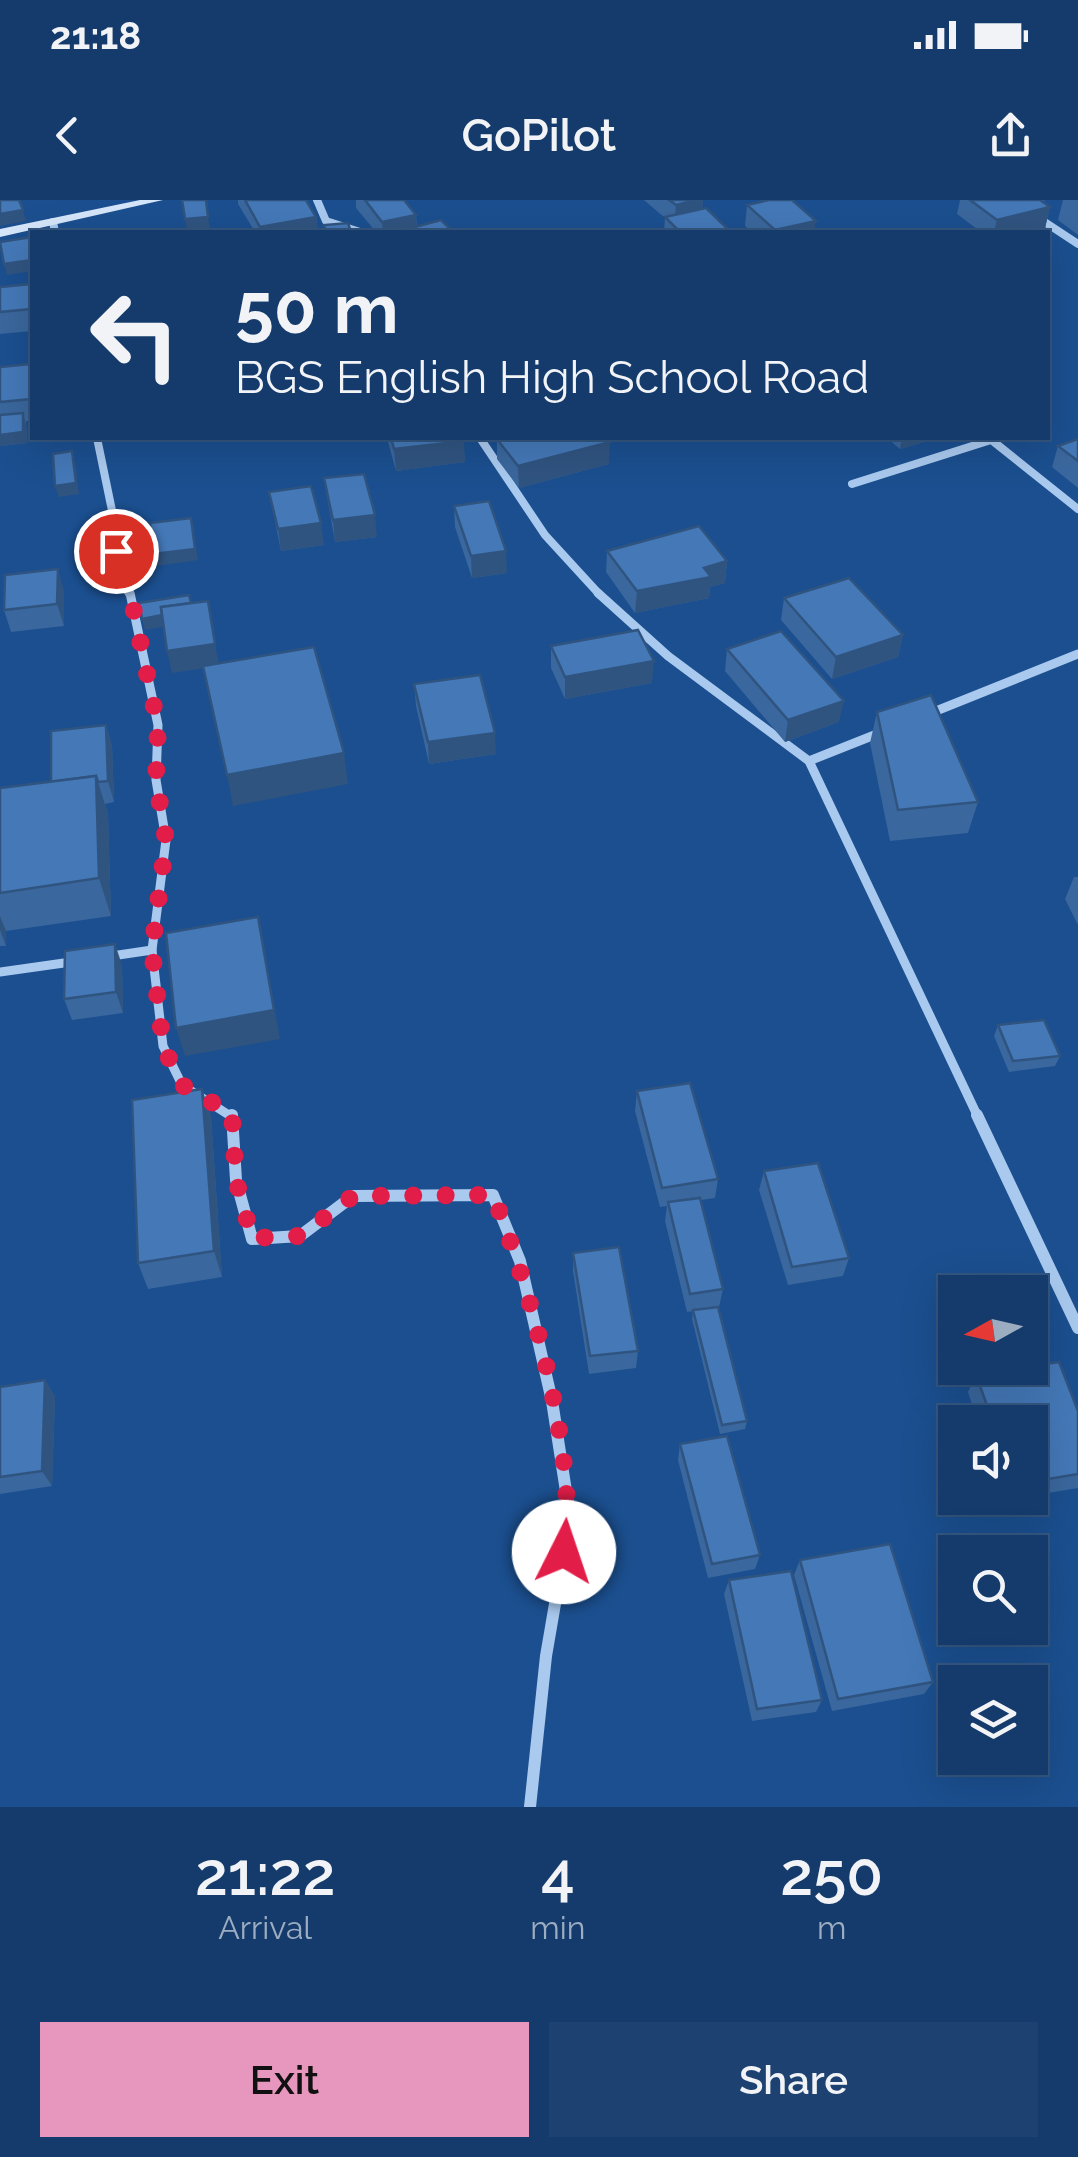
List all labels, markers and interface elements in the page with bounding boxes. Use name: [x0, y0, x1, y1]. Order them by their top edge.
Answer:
text: 21:18: [50, 13, 141, 58]
icon: back: [40, 108, 95, 163]
icon: share: [983, 108, 1038, 163]
text: GoPilot: [462, 109, 616, 162]
text: 50 m: [235, 267, 399, 349]
icon: left: [70, 270, 200, 400]
text: BGS English High School Road: [235, 351, 869, 404]
pin: [74, 509, 159, 594]
icon: arrive: [89, 524, 144, 579]
north arrow: [938, 1275, 1048, 1385]
map controls: [938, 1275, 1048, 1775]
button: sound: [938, 1405, 1048, 1515]
position arrow: [512, 1500, 616, 1604]
button: search: [938, 1535, 1048, 1645]
button: layers: [938, 1665, 1048, 1775]
text: 21:22: [195, 1839, 335, 1909]
text: 4: [541, 1839, 575, 1909]
text: 250: [780, 1839, 883, 1909]
text: Arrival: [218, 1909, 312, 1946]
text: min: [530, 1909, 585, 1946]
text: m: [817, 1909, 846, 1946]
button: Exit: [40, 2022, 529, 2137]
button: Share: [549, 2022, 1038, 2137]

